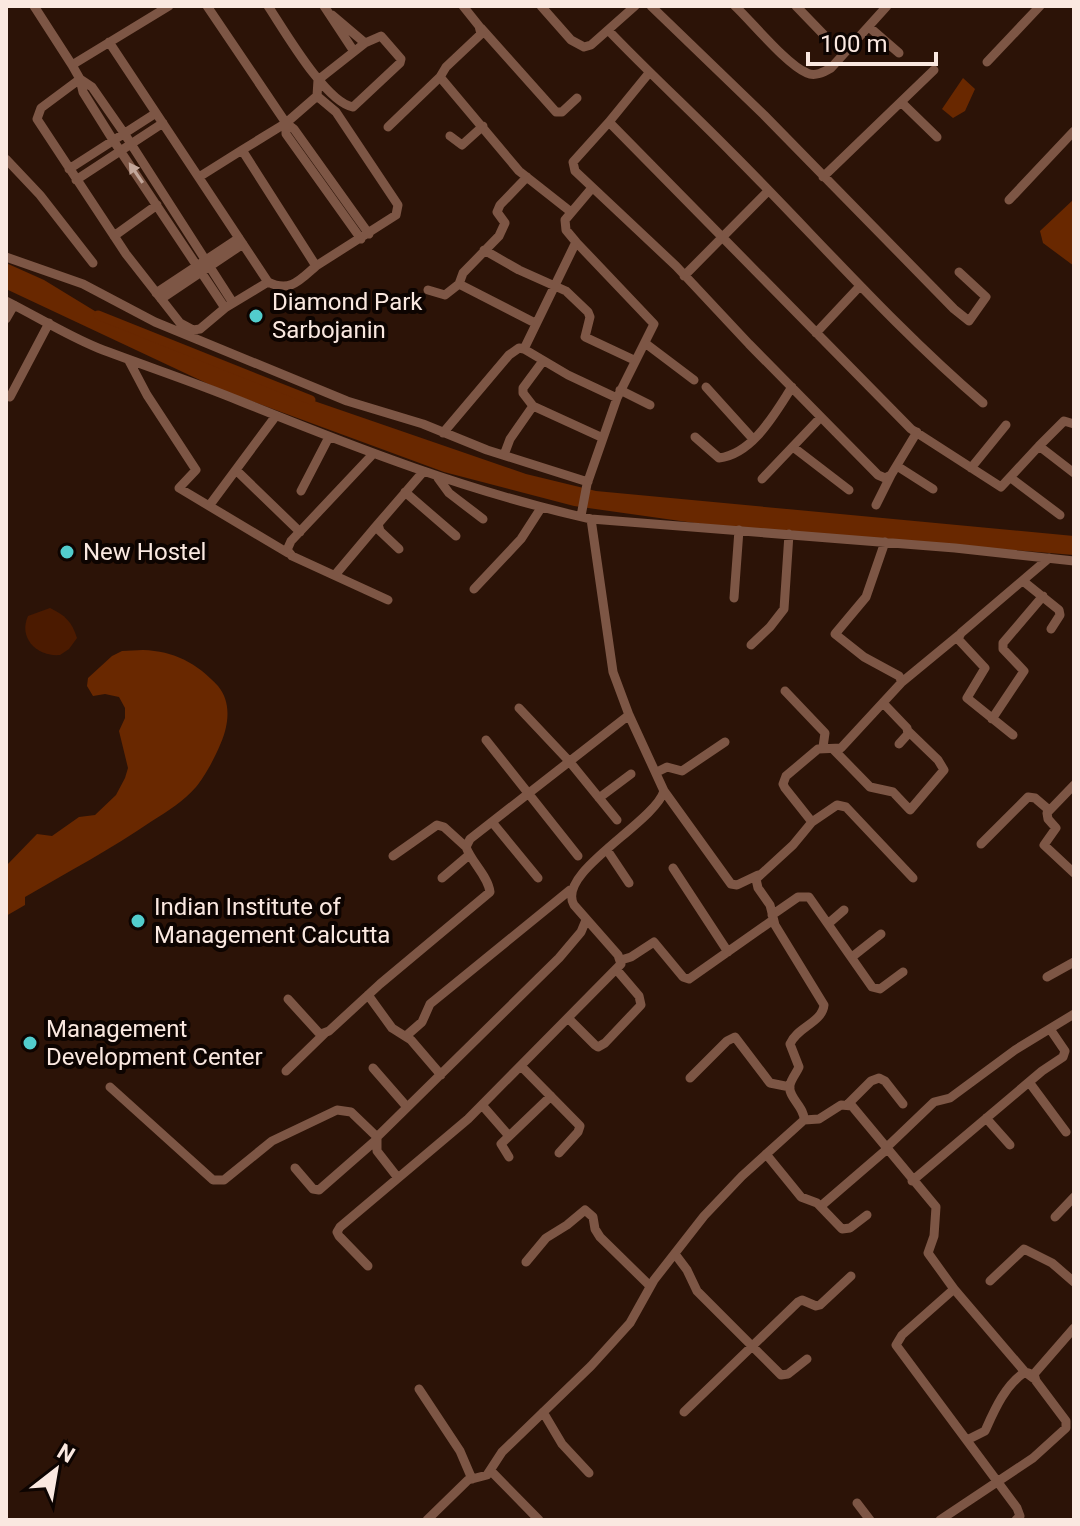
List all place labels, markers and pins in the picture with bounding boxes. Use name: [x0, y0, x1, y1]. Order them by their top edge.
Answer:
place label: Diamond Park Sarbojanin: [272, 288, 423, 344]
marker: Diamond Park Sarbojanin: [247, 307, 265, 325]
place label: New Hostel: [83, 538, 206, 566]
marker: New Hostel: [58, 543, 76, 561]
place label: Indian Institute of Management Calcutta: [154, 893, 390, 949]
marker: Indian Institute of Management Calcutta: [129, 912, 147, 930]
place label: Management Development Center: [46, 1015, 263, 1071]
marker: Management Development Center: [21, 1034, 39, 1052]

